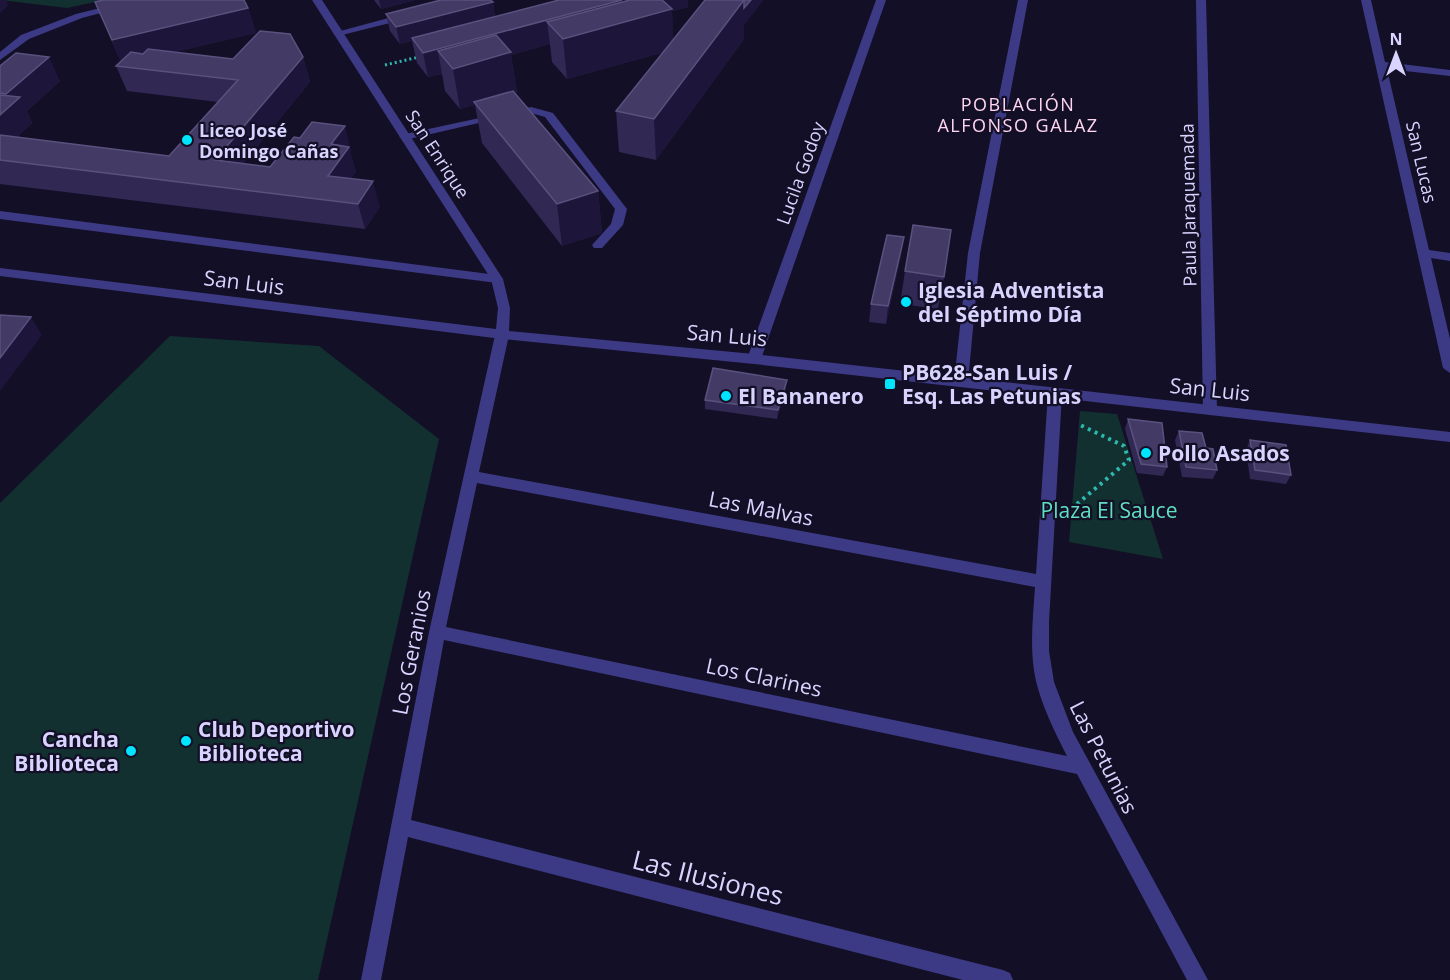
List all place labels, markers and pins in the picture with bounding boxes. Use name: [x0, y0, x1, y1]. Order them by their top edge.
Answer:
place label: Liceo José Domingo Cañas: [199, 118, 339, 163]
marker: Liceo José Domingo Cañas: [180, 133, 194, 147]
place label: Iglesia Adventista del Séptimo Día: [918, 276, 1104, 328]
marker: Iglesia Adventista del Séptimo Día: [899, 295, 913, 309]
place label: PB628-San Luis / Esq. Las Petunias: [902, 358, 1081, 410]
marker: PB628-San Luis / Esq. Las Petunias: [883, 377, 897, 391]
place label: El Bananero: [738, 382, 864, 410]
marker: El Bananero: [719, 389, 733, 403]
place label: Pollo Asados: [1158, 439, 1290, 467]
marker: Pollo Asados: [1139, 446, 1153, 460]
place label: Club Deportivo Biblioteca: [198, 715, 355, 767]
place label: Cancha Biblioteca: [14, 725, 119, 777]
marker: Club Deportivo Biblioteca: [179, 734, 193, 748]
marker: Cancha Biblioteca: [124, 744, 138, 758]

